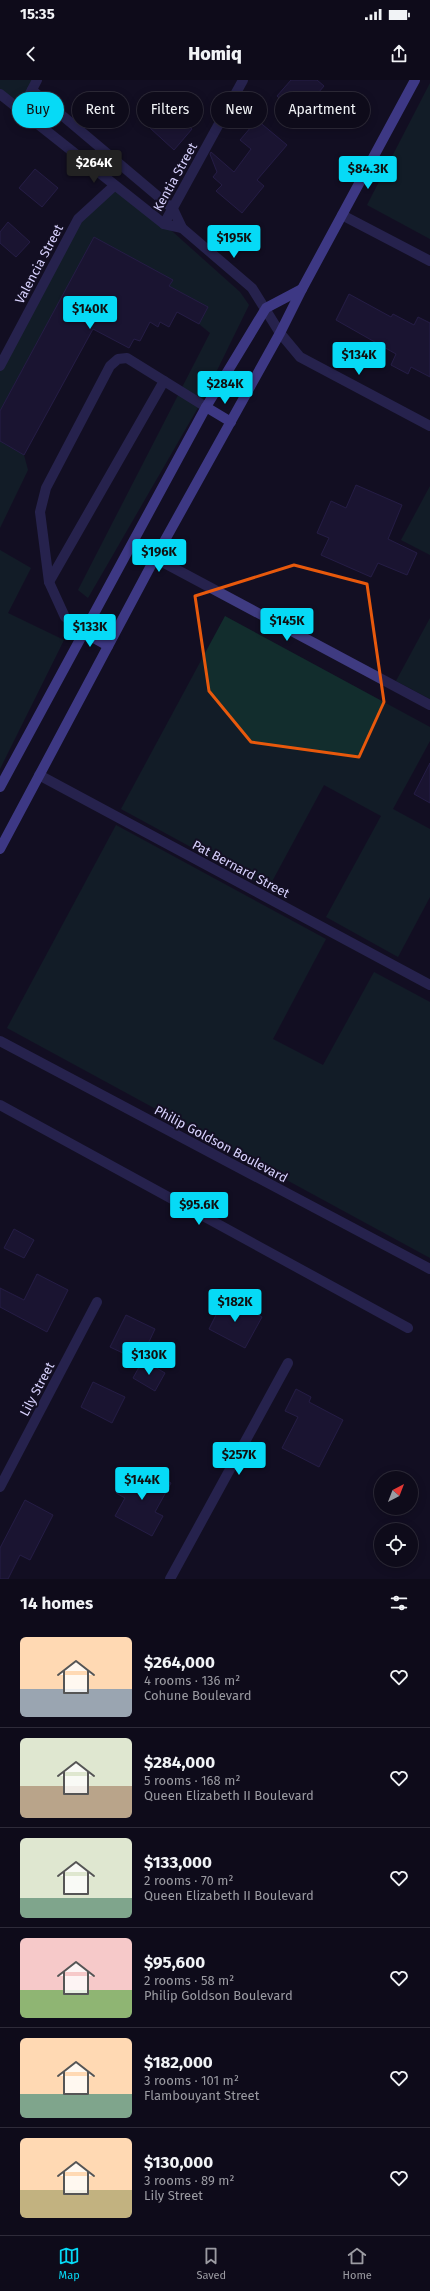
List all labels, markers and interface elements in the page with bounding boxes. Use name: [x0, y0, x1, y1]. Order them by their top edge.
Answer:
text: 15:35: [20, 5, 55, 23]
icon: back: [20, 43, 42, 65]
text: Homiq: [188, 43, 242, 65]
icon: share: [388, 43, 410, 65]
chip: Buy: [12, 92, 64, 128]
chip: Rent: [72, 92, 129, 128]
chip: Filters: [137, 92, 203, 128]
chip: New: [211, 92, 267, 128]
chip: Apartment: [275, 92, 370, 128]
street label: Kentia Street: [150, 140, 200, 214]
pin: $264K: [66, 150, 122, 184]
text: $264K: [76, 155, 112, 170]
pin: $84.3K: [335, 156, 401, 190]
text: $84.3K: [348, 161, 388, 176]
street label: Valencia Street: [12, 221, 66, 306]
pin: $195K: [206, 225, 262, 259]
text: $195K: [216, 230, 252, 245]
pin: $140K: [62, 296, 118, 330]
text: $140K: [72, 301, 108, 316]
pin: $134K: [331, 342, 387, 376]
text: $134K: [341, 347, 377, 362]
pin: $284K: [197, 371, 253, 405]
text: $284K: [207, 376, 243, 391]
pin: $196K: [131, 539, 187, 573]
text: $196K: [141, 544, 177, 559]
pin: $145K: [259, 608, 315, 642]
text: $145K: [269, 613, 305, 628]
pin: $133K: [62, 614, 118, 648]
text: $133K: [73, 619, 107, 634]
street label: Pat Bernard Street: [190, 837, 292, 901]
street label: Philip Goldson Boulevard: [152, 1102, 290, 1186]
pin: $95.6K: [166, 1192, 232, 1226]
text: $95.6K: [179, 1197, 219, 1212]
pin: $182K: [207, 1289, 263, 1323]
text: $182K: [217, 1294, 253, 1309]
pin: $130K: [121, 1342, 177, 1376]
text: $130K: [131, 1347, 167, 1362]
street label: Lily Street: [17, 1359, 58, 1419]
pin: $257K: [211, 1442, 267, 1476]
text: $257K: [222, 1447, 256, 1462]
pin: $144K: [114, 1467, 170, 1501]
north arrow: [374, 1471, 418, 1515]
map controls: [374, 1471, 418, 1567]
text: $144K: [124, 1472, 160, 1487]
button: locate: [374, 1523, 418, 1567]
icon: filters: [388, 1592, 410, 1614]
text: 14 homes: [20, 1593, 93, 1614]
text: $264,000: [144, 1652, 215, 1673]
icon: home: [52, 1653, 100, 1701]
icon: heart: [388, 1666, 410, 1688]
text: 4 rooms · 136 m²: [144, 1673, 240, 1688]
text: Cohune Boulevard: [144, 1688, 251, 1703]
text: $284,000: [144, 1752, 215, 1773]
icon: home: [52, 1754, 100, 1802]
icon: heart: [388, 1767, 410, 1789]
text: 5 rooms · 168 m²: [144, 1773, 240, 1788]
text: Queen Elizabeth II Boulevard: [144, 1788, 314, 1803]
text: $133,000: [144, 1852, 212, 1873]
icon: home: [52, 1854, 100, 1902]
icon: heart: [388, 1867, 410, 1889]
text: 2 rooms · 70 m²: [144, 1873, 234, 1888]
text: Queen Elizabeth II Boulevard: [144, 1888, 314, 1903]
text: $95,600: [144, 1952, 205, 1973]
icon: home: [52, 1954, 100, 2002]
icon: heart: [388, 1967, 410, 1989]
text: 2 rooms · 58 m²: [144, 1973, 234, 1988]
text: Philip Goldson Boulevard: [144, 1988, 293, 2003]
text: $182,000: [144, 2052, 213, 2073]
icon: home: [52, 2054, 100, 2102]
icon: heart: [388, 2067, 410, 2089]
text: 3 rooms · 101 m²: [144, 2073, 239, 2088]
text: Flambouyant Street: [144, 2088, 259, 2103]
text: $130,000: [144, 2152, 213, 2173]
icon: home: [52, 2154, 100, 2202]
icon: heart: [388, 2167, 410, 2189]
text: 3 rooms · 89 m²: [144, 2173, 234, 2188]
text: Lily Street: [144, 2188, 203, 2203]
tab: Map: [58, 2245, 80, 2282]
tab: Saved: [196, 2245, 226, 2282]
tab: Home: [343, 2245, 372, 2282]

